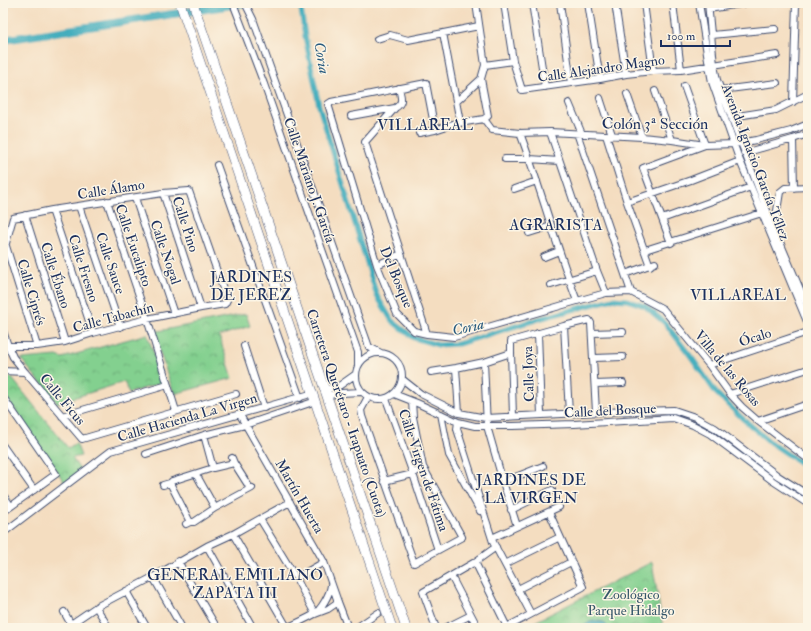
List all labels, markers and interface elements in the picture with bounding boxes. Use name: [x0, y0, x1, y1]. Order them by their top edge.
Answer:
scale bar: [661, 22, 730, 48]
text: 100 m: [667, 29, 696, 44]
water label: Coria: [309, 41, 334, 76]
street label: Calle Alejandro Magno: [536, 51, 666, 86]
street label: Avenida Ignacio García Téllez: [717, 80, 793, 243]
district label: Colón 3ª Sección: [602, 114, 708, 134]
street label: Calle Mariano J. García: [280, 115, 339, 245]
district label: VILLAREAL: [377, 115, 473, 135]
street label: Calle Álamo: [76, 176, 146, 203]
street label: Calle Pino: [169, 194, 203, 254]
street label: Calle Eucalipto: [111, 202, 156, 289]
district label: AGRARISTA: [508, 215, 603, 235]
street label: Calle Nogal: [147, 218, 185, 287]
street label: Calle Sauce: [92, 230, 129, 296]
street label: Calle Fresno: [65, 232, 103, 304]
street label: Calle Ébano: [37, 240, 74, 311]
street label: Del Bosque: [376, 244, 417, 311]
street label: Calle Ciprés: [12, 257, 50, 328]
district label: JARDINES DE JEREZ: [209, 267, 292, 306]
district label: VILLAREAL: [690, 285, 786, 305]
street label: Calle Tabachín: [71, 299, 155, 336]
street label: Carretera Querétaro - Irapuato (Cuota): [302, 307, 390, 520]
water label: Coria: [450, 315, 486, 340]
street label: Ócalo: [737, 324, 774, 351]
street label: Villa de las Rosas: [691, 327, 765, 410]
street label: Calle Joya: [519, 346, 539, 402]
street label: Calle Ficus: [36, 370, 89, 429]
street label: Calle Hacienda La Virgen: [115, 389, 259, 446]
street label: Calle del Bosque: [564, 400, 657, 421]
street label: Calle Virgen de Fátima: [395, 407, 453, 534]
street label: Martín Huerta: [272, 456, 328, 537]
district label: JARDINES DE LA VIRGEN: [475, 470, 586, 508]
district label: GENERAL EMILIANO ZAPATA III: [147, 565, 323, 603]
park label: Zoológico Parque Hidalgo: [587, 586, 675, 619]

